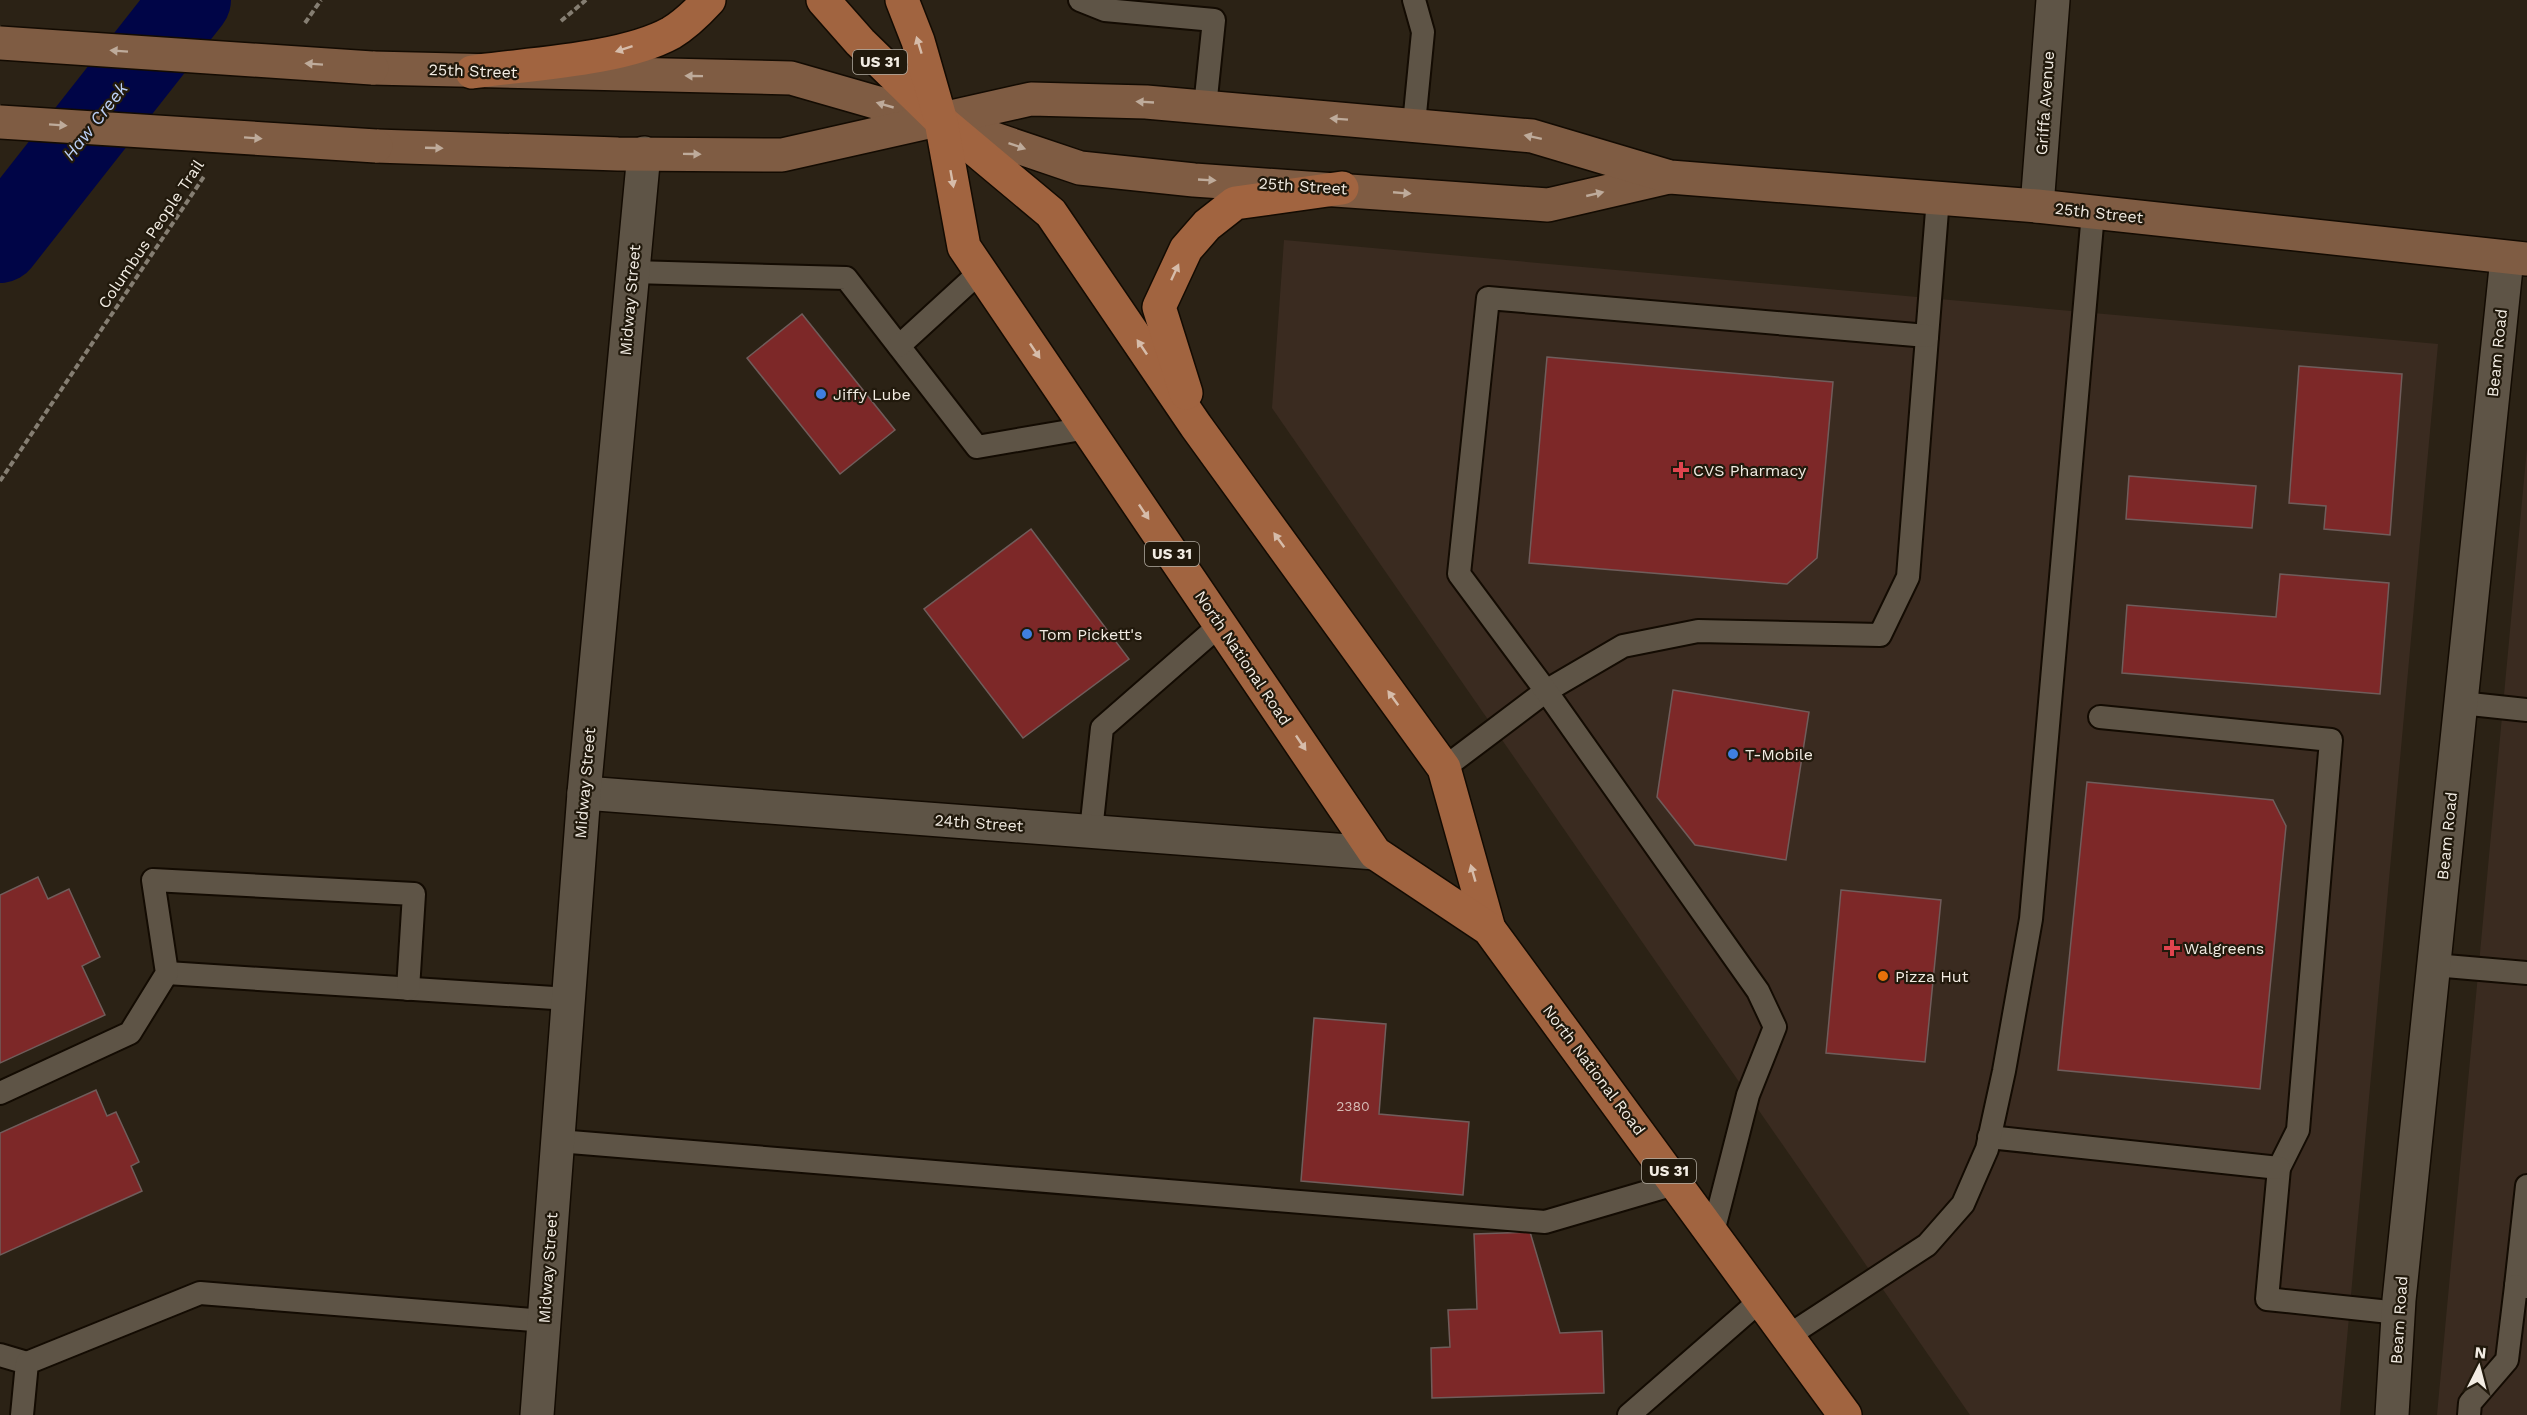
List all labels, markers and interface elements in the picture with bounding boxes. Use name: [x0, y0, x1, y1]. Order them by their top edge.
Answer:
one-way arrow: [914, 36, 923, 54]
one-way arrow: [615, 45, 633, 54]
one-way arrow: [110, 46, 129, 55]
road number: US 31: [853, 50, 907, 74]
street label: Griffa Avenue: [2032, 50, 2058, 156]
one-way arrow: [304, 59, 323, 69]
street label: 25th Street: [428, 60, 518, 82]
one-way arrow: [684, 71, 703, 81]
water label: Haw Creek: [58, 77, 133, 164]
one-way arrow: [1135, 98, 1154, 107]
one-way arrow: [876, 100, 894, 109]
one-way arrow: [1330, 114, 1349, 123]
one-way arrow: [49, 121, 68, 130]
one-way arrow: [1523, 132, 1542, 141]
one-way arrow: [243, 133, 262, 143]
one-way arrow: [1008, 142, 1026, 152]
one-way arrow: [425, 143, 444, 153]
one-way arrow: [682, 149, 701, 159]
street label: Columbus People Trail: [94, 156, 208, 312]
one-way arrow: [948, 169, 957, 188]
street label: 25th Street: [1258, 173, 1348, 199]
one-way arrow: [1198, 176, 1217, 185]
one-way arrow: [1393, 188, 1412, 198]
one-way arrow: [1586, 189, 1605, 198]
street label: 25th Street: [2054, 199, 2144, 227]
street label: Midway Street: [616, 243, 644, 356]
one-way arrow: [1171, 263, 1180, 280]
street label: Beam Road: [2483, 308, 2511, 398]
one-way arrow: [1137, 339, 1148, 355]
one-way arrow: [1029, 342, 1041, 358]
place label: Jiffy Lube: [833, 385, 911, 404]
marker: Jiffy Lube: [814, 387, 828, 401]
place label: CVS Pharmacy: [1693, 461, 1807, 480]
marker: CVS Pharmacy: [1674, 463, 1688, 477]
one-way arrow: [1139, 504, 1150, 520]
one-way arrow: [1273, 533, 1285, 549]
road number: US 31: [1145, 542, 1199, 566]
street label: North National Road: [1191, 587, 1295, 729]
place label: Tom Pickett's: [1039, 625, 1142, 644]
marker: Tom Pickett's: [1020, 627, 1034, 641]
one-way arrow: [1388, 691, 1400, 706]
street label: Midway Street: [571, 726, 599, 839]
one-way arrow: [1295, 735, 1307, 751]
place label: T-Mobile: [1745, 745, 1813, 764]
marker: T-Mobile: [1726, 747, 1740, 761]
street label: Beam Road: [2433, 791, 2461, 881]
street label: 24th Street: [934, 810, 1024, 836]
one-way arrow: [1468, 864, 1477, 882]
place label: Walgreens: [2184, 939, 2264, 958]
marker: Walgreens: [2165, 941, 2179, 955]
place label: Pizza Hut: [1895, 967, 1969, 986]
marker: Pizza Hut: [1876, 969, 1890, 983]
street label: North National Road: [1539, 1001, 1649, 1139]
house number: 2380: [1336, 1098, 1370, 1114]
road number: US 31: [1642, 1159, 1696, 1183]
street label: Midway Street: [535, 1212, 561, 1324]
street label: Beam Road: [2386, 1275, 2412, 1365]
north arrow: [2449, 1337, 2509, 1397]
text: N: [2474, 1343, 2487, 1363]

